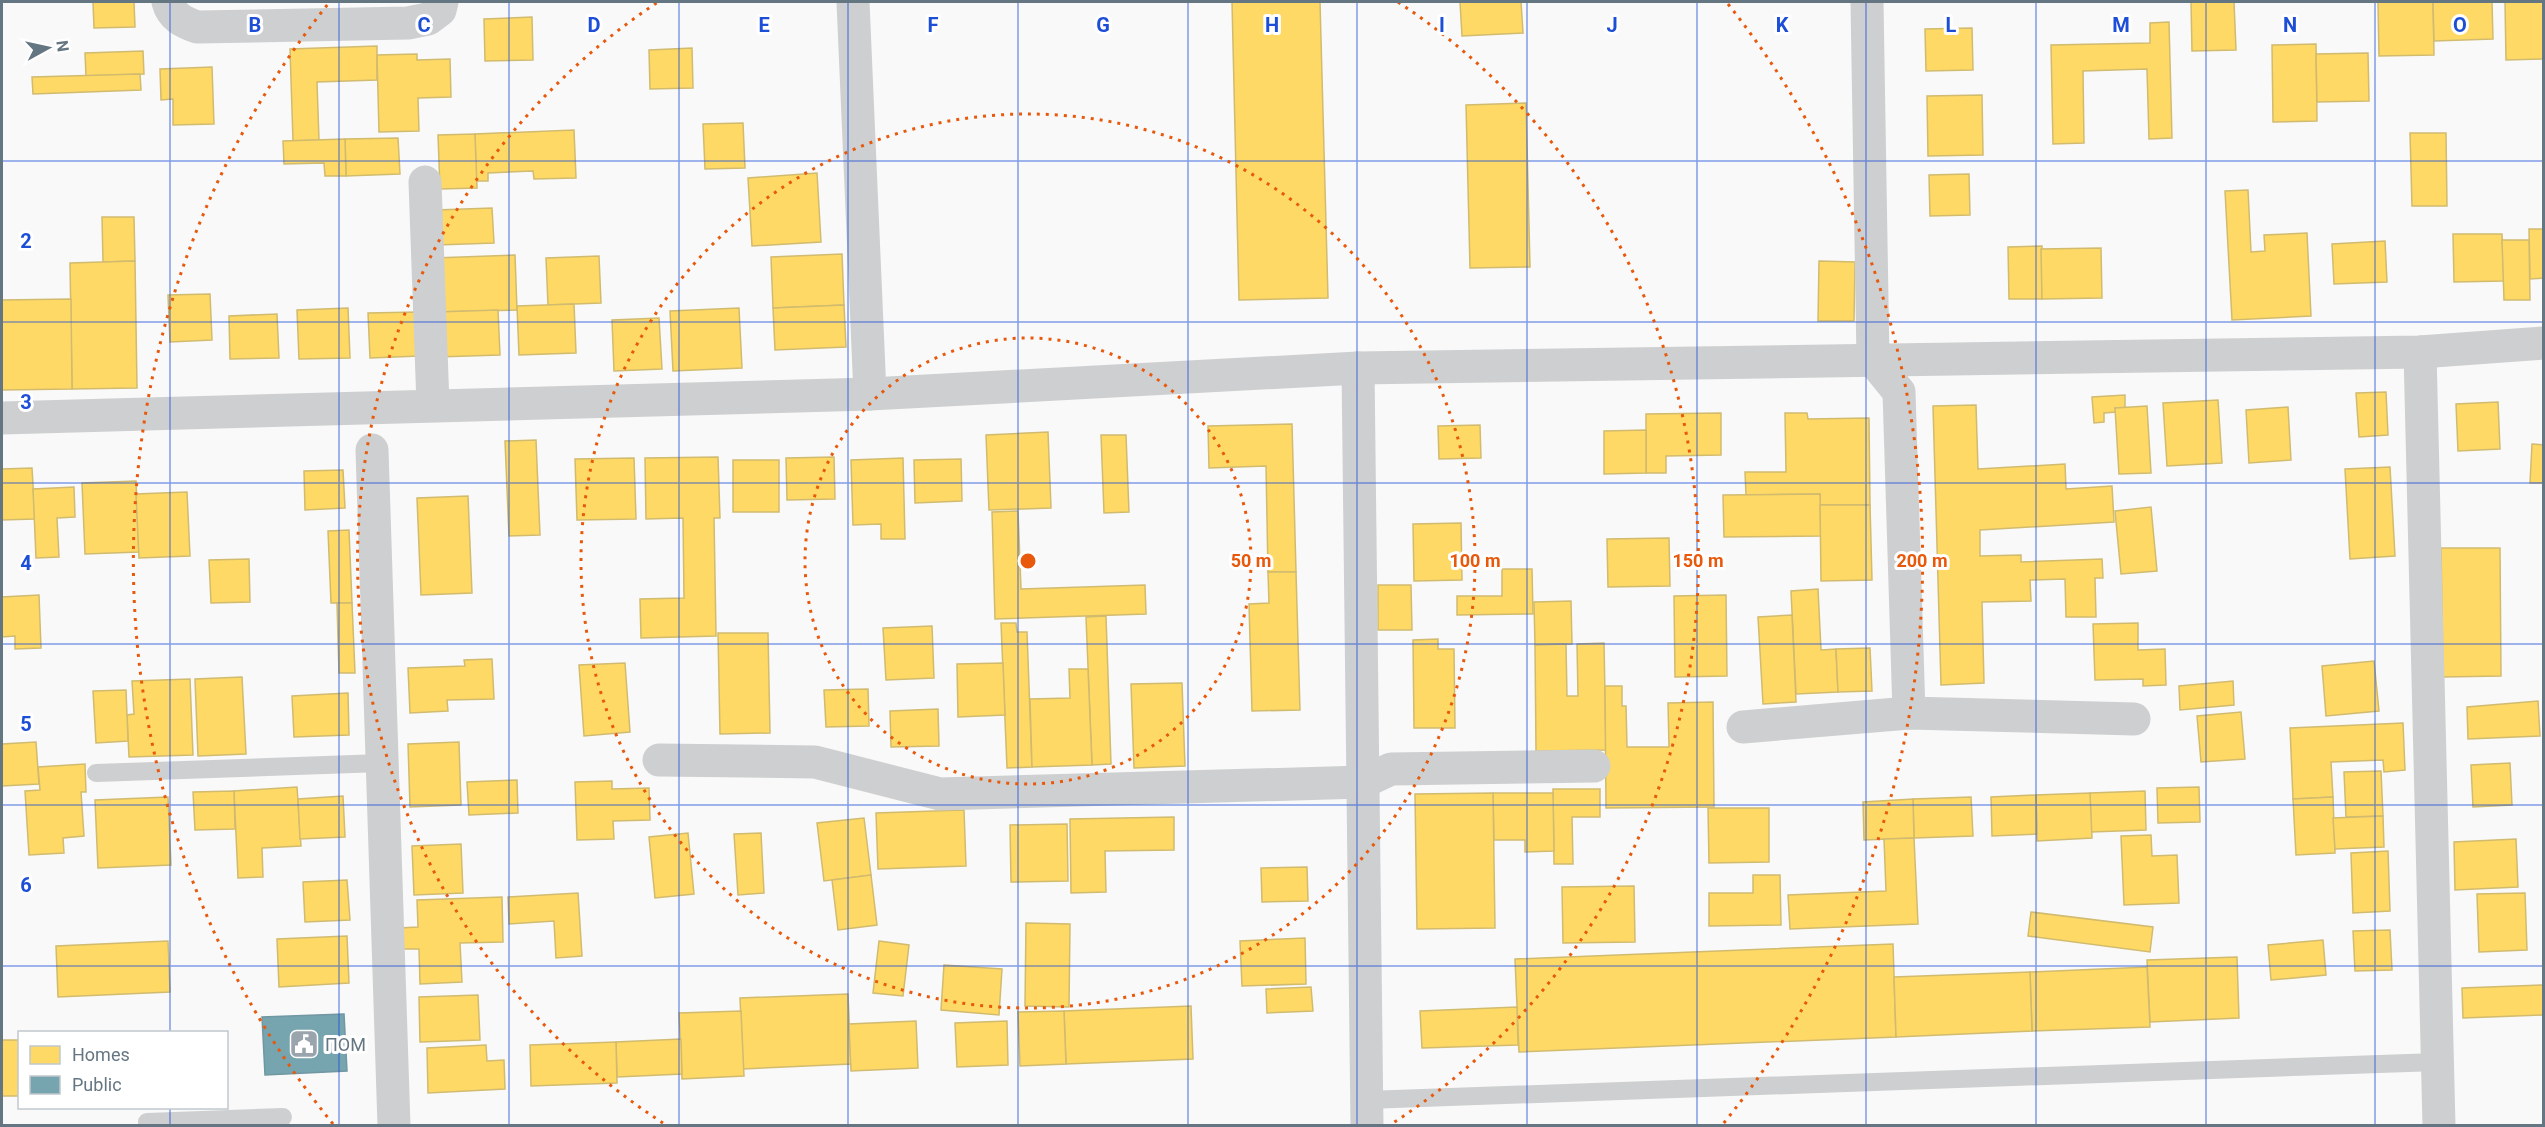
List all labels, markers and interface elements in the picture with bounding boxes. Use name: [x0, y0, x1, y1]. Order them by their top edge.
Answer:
text: B: [249, 13, 261, 37]
text: C: [417, 13, 431, 37]
text: D: [588, 13, 601, 37]
text: E: [758, 13, 770, 37]
text: F: [928, 13, 939, 37]
text: G: [1096, 13, 1110, 37]
text: H: [1265, 13, 1279, 37]
text: I: [1439, 13, 1445, 37]
text: J: [1606, 13, 1618, 37]
text: K: [1776, 13, 1789, 37]
text: L: [1946, 13, 1957, 37]
text: M: [2112, 13, 2130, 37]
text: N: [2283, 13, 2297, 37]
text: O: [2453, 13, 2467, 37]
north arrow: [18, 18, 78, 78]
text: N: [52, 39, 73, 53]
text: 2: [20, 229, 32, 253]
text: 3: [20, 390, 32, 414]
text: 50 m: [1231, 550, 1271, 571]
text: 100 m: [1449, 550, 1501, 571]
text: 150 m: [1672, 550, 1724, 571]
text: 200 m: [1896, 550, 1948, 571]
text: 4: [20, 551, 32, 575]
centre of rings: [1018, 551, 1038, 571]
text: 5: [20, 712, 32, 736]
text: 6: [20, 873, 32, 897]
public building icon: ПОМ: [288, 1028, 320, 1060]
legend: [18, 1031, 228, 1109]
place label: ПОМ: [325, 1034, 366, 1055]
text: Homes: [72, 1044, 130, 1065]
text: Public: [72, 1074, 122, 1095]

